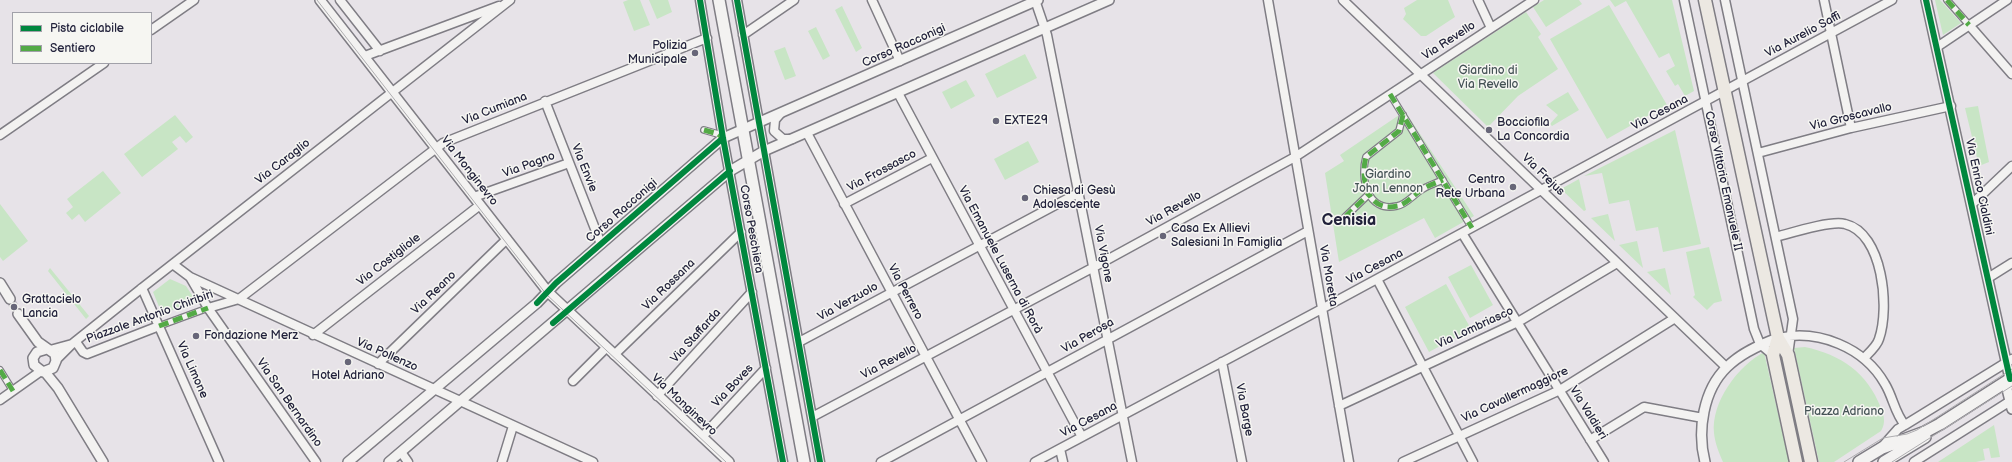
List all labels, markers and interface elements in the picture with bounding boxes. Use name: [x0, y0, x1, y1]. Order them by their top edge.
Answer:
street label: Via Aurelio Saffi: [1763, 9, 1843, 61]
legend: [12, 12, 152, 64]
street label: Via Revello: [1420, 18, 1478, 64]
text: Pista ciclabile: [50, 21, 124, 36]
street label: Corso Racconigi: [860, 21, 948, 71]
place label: Polizia Municipale: [628, 39, 687, 67]
text: Sentiero: [50, 41, 96, 56]
marker: Polizia Municipale: [690, 48, 700, 58]
park label: Giardino di Via Revello: [1458, 64, 1518, 92]
street label: Via Cumiana: [461, 89, 529, 129]
street label: Via Cesana: [1629, 92, 1691, 134]
street label: Via Groscavallo: [1809, 100, 1893, 134]
street label: Corso Vittorio Emanuele II: [1701, 110, 1745, 252]
place label: EXTE29: [1004, 114, 1048, 128]
marker: EXTE29: [991, 116, 1001, 126]
place label: Bocciofila La Concordia: [1497, 116, 1569, 144]
marker: Bocciofila La Concordia: [1484, 125, 1494, 135]
street label: Via Monginevro: [437, 133, 501, 209]
street label: Via Caraglio: [253, 136, 313, 188]
street label: Via Enrico Cialdini: [1962, 137, 1996, 237]
street label: Via Envie: [568, 142, 600, 194]
street label: Via Frossasco: [845, 147, 919, 195]
street label: Via Pagno: [501, 149, 557, 181]
street label: Via Frejus: [1519, 151, 1567, 199]
park label: Giardino John Lennon: [1353, 168, 1423, 196]
place label: Centro Rete Urbana: [1435, 173, 1505, 201]
street label: Corso Racconigi: [583, 176, 661, 246]
marker: Centro Rete Urbana: [1508, 182, 1518, 192]
street label: Corso Peschiera: [736, 184, 766, 274]
street label: Via Emanuele Luserna di Rorà: [955, 184, 1045, 336]
place label: Chiesa di Gesù Adolescente: [1033, 184, 1116, 212]
street label: Via Revello: [1144, 188, 1204, 230]
marker: Chiesa di Gesù Adolescente: [1020, 193, 1030, 203]
district label: Cenisia: [1322, 211, 1376, 231]
place label: Casa Ex Allievi Salesiani In Famiglia: [1171, 222, 1282, 250]
street label: Via Vigone: [1090, 224, 1116, 284]
street label: Via Costigliole: [354, 231, 424, 289]
marker: Casa Ex Allievi Salesiani In Famiglia: [1158, 231, 1168, 241]
street label: Via Moretta: [1315, 244, 1341, 308]
street label: Via Cesana: [1344, 246, 1406, 288]
street label: Via Rossana: [640, 256, 698, 314]
street label: Via Perrero: [884, 262, 926, 322]
street label: Via Reano: [409, 268, 459, 318]
street label: Via Verzuolo: [815, 279, 881, 325]
street label: Piazzale Antonio Chiribiri: [85, 287, 215, 347]
place label: Grattacielo Lancia: [22, 293, 81, 321]
marker: Grattacielo Lancia: [9, 302, 19, 312]
street label: Via Lombriasco: [1434, 304, 1516, 352]
street label: Via Staffarda: [668, 306, 724, 366]
street label: Via Perosa: [1059, 315, 1117, 357]
place label: Fondazione Merz: [204, 329, 298, 343]
marker: Fondazione Merz: [191, 331, 201, 341]
street label: Via Pollenzo: [354, 335, 420, 375]
street label: Via Limone: [173, 339, 211, 401]
street label: Via Revello: [859, 341, 919, 383]
street label: Via San Bernardino: [253, 356, 325, 450]
marker: Hotel Adriano: [343, 357, 353, 367]
street label: Via Boves: [709, 361, 757, 411]
street label: Via Cavallermaggiore: [1459, 364, 1571, 426]
place label: Hotel Adriano: [311, 369, 385, 383]
street label: Via Monginevro: [648, 371, 720, 439]
street label: Via Barge: [1232, 382, 1256, 438]
street label: Via Valdieri: [1566, 384, 1610, 442]
street label: Via Cesana: [1058, 399, 1120, 441]
park label: Piazza Adriano: [1804, 405, 1884, 419]

